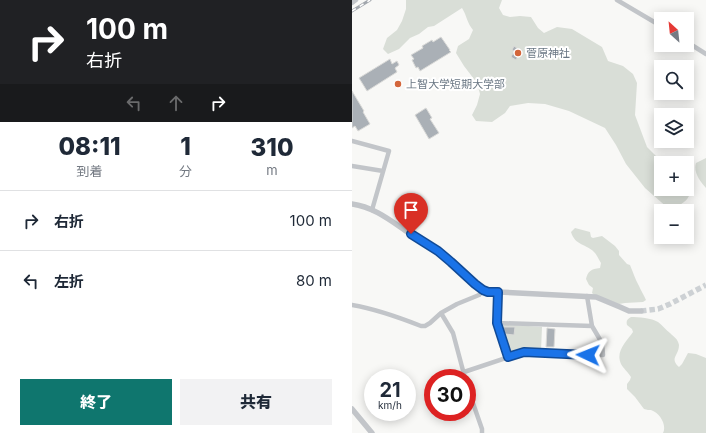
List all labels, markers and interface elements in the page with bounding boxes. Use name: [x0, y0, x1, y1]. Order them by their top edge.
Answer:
text: 100 m: [86, 12, 168, 46]
north arrow: [654, 12, 694, 52]
map controls: [654, 12, 694, 244]
icon: right: [20, 16, 72, 68]
place label: 菅原神社: [526, 46, 570, 60]
marker: 菅原神社: [513, 48, 523, 58]
text: 右折: [86, 50, 122, 71]
button: search: [654, 60, 694, 100]
place label: 上智大学短期大学部: [406, 77, 505, 91]
marker: 上智大学短期大学部: [393, 79, 403, 89]
icon: left: [123, 92, 145, 114]
icon: ahead: [165, 92, 187, 114]
icon: right: [207, 92, 229, 114]
button: layers: [654, 108, 694, 148]
text: 08:11: [58, 132, 121, 161]
text: 1: [180, 132, 191, 161]
text: 310: [251, 133, 294, 162]
button: +: [654, 156, 694, 196]
text: m: [266, 162, 278, 178]
text: 到着: [77, 163, 103, 179]
text: 分: [179, 163, 192, 179]
pin: [394, 193, 428, 234]
icon: arrive: [400, 199, 422, 221]
button: −: [654, 204, 694, 244]
icon: right: [20, 210, 42, 232]
text: 100 m: [290, 211, 332, 230]
text: 右折: [54, 212, 84, 231]
icon: left: [20, 270, 42, 292]
text: 80 m: [296, 271, 332, 290]
text: 左折: [54, 272, 84, 291]
position arrow: [567, 334, 609, 376]
speed limit sign: 30: [424, 369, 476, 421]
text: 21: [379, 378, 401, 402]
button: 終了: [20, 379, 172, 425]
button: 共有: [180, 379, 332, 425]
text: km/h: [378, 399, 402, 411]

